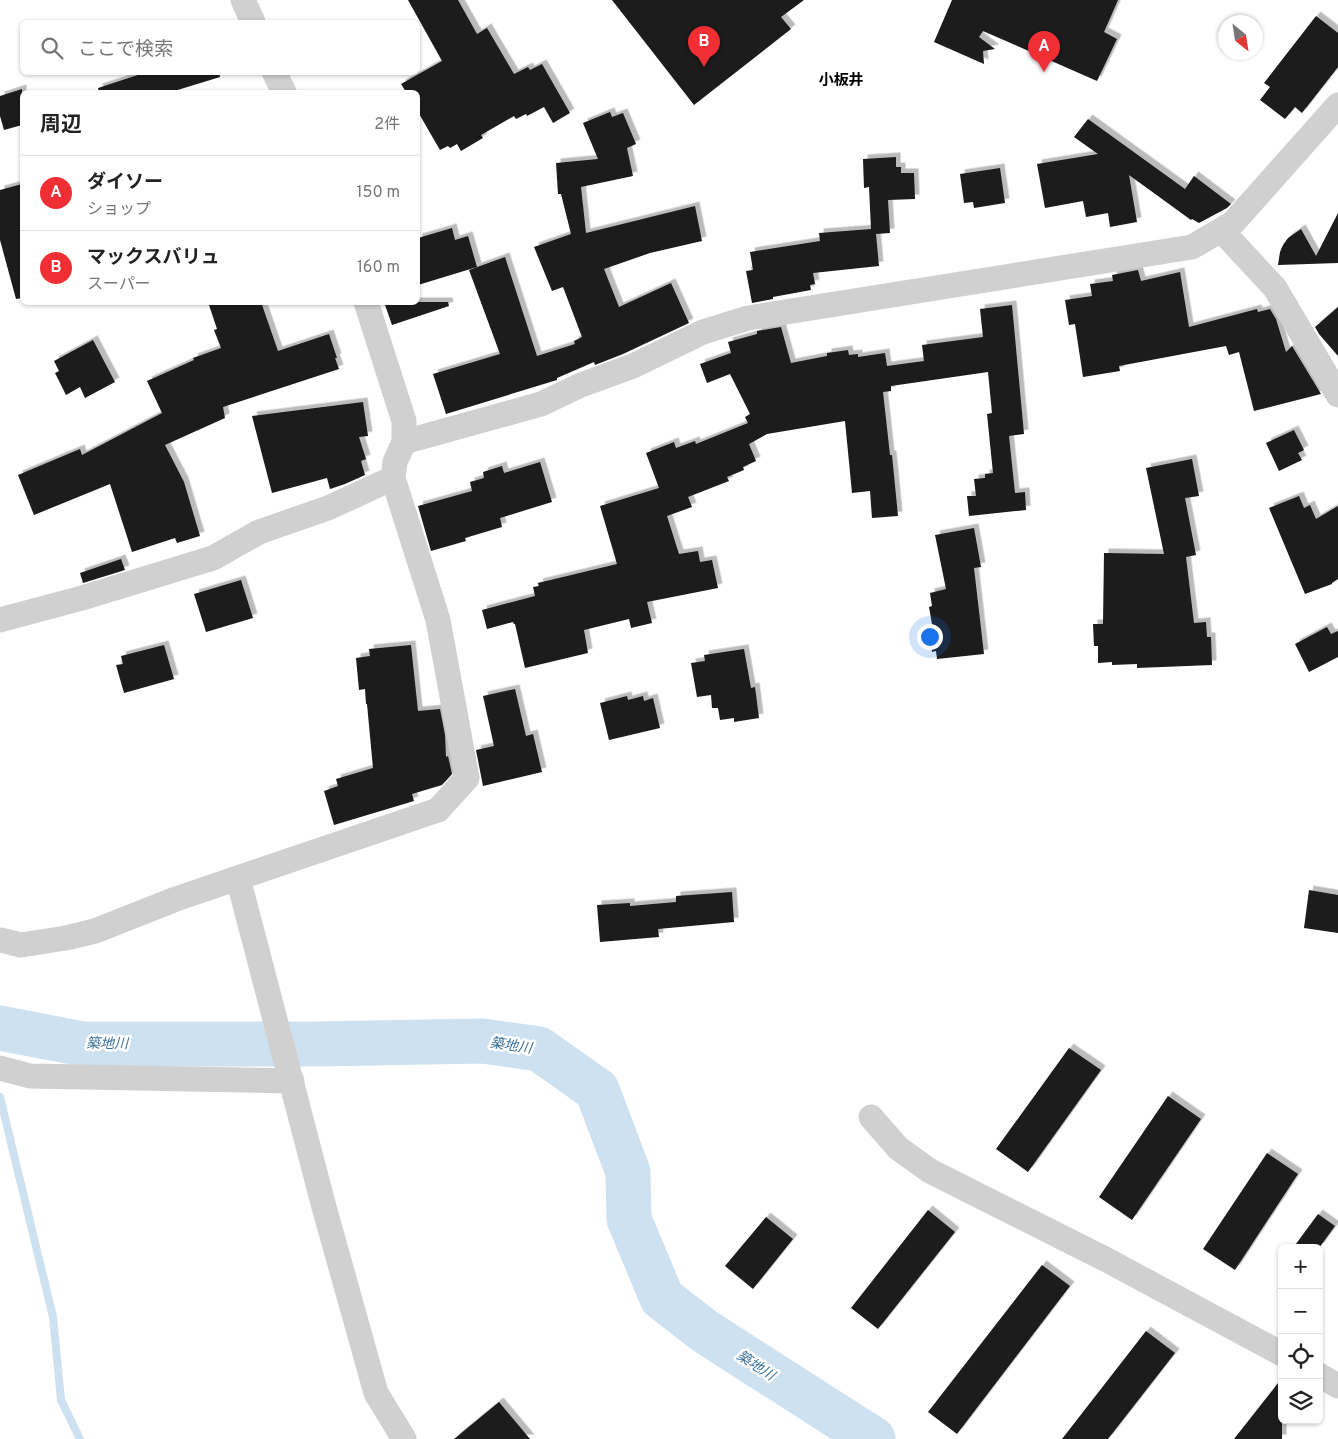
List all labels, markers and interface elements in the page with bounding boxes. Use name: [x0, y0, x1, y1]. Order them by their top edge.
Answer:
north arrow: [1218, 15, 1263, 60]
search box: [20, 20, 420, 75]
pin: B: [688, 26, 720, 67]
pin: A: [1028, 31, 1060, 72]
icon: search: [38, 34, 66, 62]
text: ここで検索: [78, 38, 173, 62]
district label: 小板井: [818, 71, 864, 91]
text: 周辺: [40, 112, 82, 139]
text: 2件: [374, 115, 400, 135]
text: ダイソー: [87, 171, 163, 195]
text: A: [50, 183, 62, 203]
text: 150 m: [357, 183, 400, 203]
text: ショップ: [87, 200, 151, 220]
text: マックスバリュ: [87, 246, 219, 270]
text: B: [50, 258, 62, 278]
text: 160 m: [357, 258, 400, 278]
text: スーパー: [87, 275, 151, 295]
your location: [917, 624, 943, 650]
water label: 築地川: [489, 1035, 535, 1058]
water label: 築地川: [86, 1036, 130, 1053]
map controls: [1278, 1244, 1323, 1424]
button: +: [1278, 1244, 1323, 1289]
button: −: [1278, 1289, 1323, 1334]
button: locate: [1278, 1334, 1323, 1379]
water label: 築地川: [733, 1348, 779, 1386]
button: layers: [1278, 1379, 1323, 1424]

